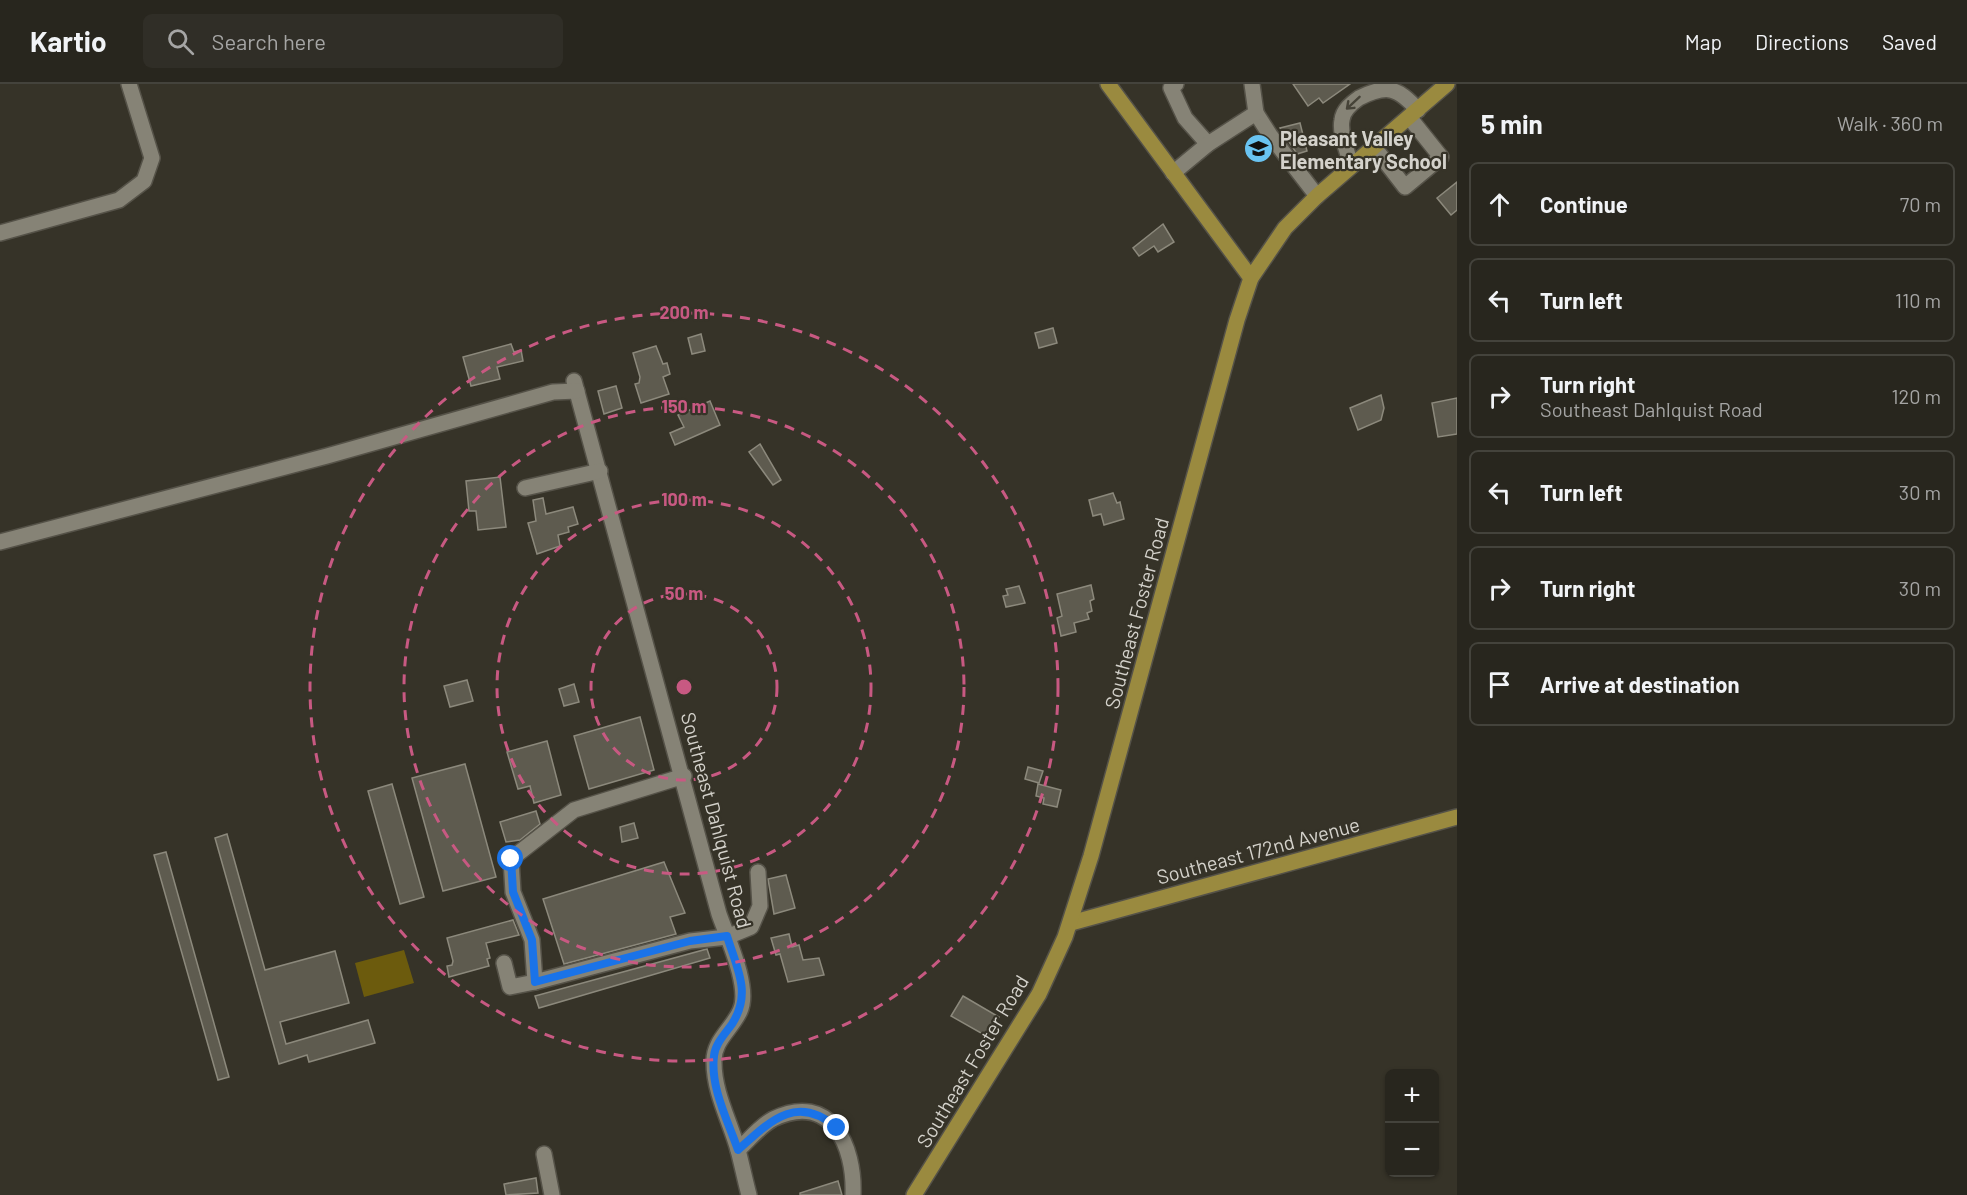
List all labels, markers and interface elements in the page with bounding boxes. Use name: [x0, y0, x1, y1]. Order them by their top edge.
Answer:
search box: [143, 14, 563, 68]
text: Kartio: [30, 24, 107, 58]
icon: search: [164, 25, 197, 58]
text: Search here: [212, 28, 326, 54]
text: Map: [1685, 29, 1722, 54]
text: Directions: [1755, 29, 1849, 54]
text: Saved: [1882, 29, 1937, 54]
one-way arrow: [1346, 96, 1361, 110]
text: 5 min: [1481, 108, 1543, 139]
text: Walk · 360 m: [1837, 111, 1943, 135]
place label: Pleasant Valley Elementary School: [1280, 126, 1447, 173]
school or university icon: Pleasant Valley Elementary School: [1243, 133, 1275, 165]
icon: ahead: [1483, 188, 1516, 221]
text: Continue: [1540, 191, 1628, 217]
text: 70 m: [1900, 192, 1941, 216]
icon: left: [1483, 284, 1516, 317]
text: Turn left: [1540, 287, 1623, 313]
text: 110 m: [1895, 288, 1941, 312]
text: 200 m: [659, 301, 709, 323]
text: Turn right: [1540, 371, 1635, 397]
icon: right: [1483, 380, 1516, 413]
text: 120 m: [1891, 384, 1941, 408]
text: 150 m: [662, 395, 706, 417]
text: Southeast Dahlquist Road: [1540, 397, 1763, 421]
icon: left: [1483, 476, 1516, 509]
text: Turn left: [1540, 479, 1623, 505]
text: 30 m: [1899, 480, 1941, 504]
text: 100 m: [661, 488, 707, 510]
street label: Southeast Foster Road: [1099, 515, 1173, 711]
icon: right: [1483, 572, 1516, 605]
text: Turn right: [1540, 575, 1635, 601]
text: 30 m: [1899, 576, 1941, 600]
text: 50 m: [665, 582, 703, 604]
icon: arrive: [1483, 668, 1516, 701]
text: Arrive at destination: [1540, 671, 1739, 697]
centre of rings: [674, 677, 694, 697]
street label: Southeast Dahlquist Road: [677, 709, 757, 931]
street label: Southeast 172nd Avenue: [1154, 811, 1362, 889]
route start: [497, 845, 523, 871]
street label: Southeast Foster Road: [911, 970, 1033, 1152]
map controls: [1385, 1069, 1439, 1177]
button: +: [1385, 1069, 1439, 1123]
route end: [823, 1114, 849, 1140]
button: −: [1385, 1123, 1439, 1177]

